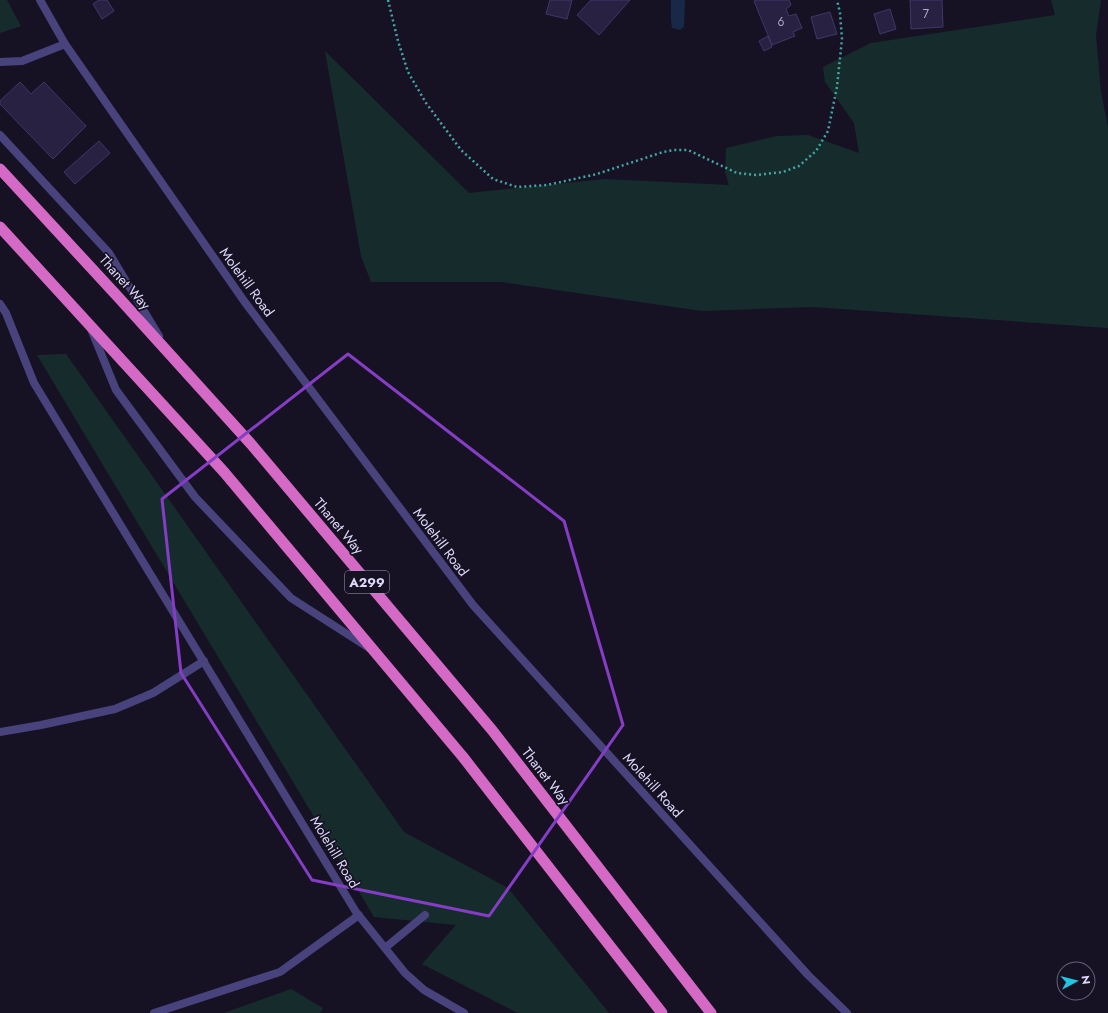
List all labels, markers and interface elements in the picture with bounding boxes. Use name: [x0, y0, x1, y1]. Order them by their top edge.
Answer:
house number: 7: [923, 5, 930, 23]
house number: 6: [778, 13, 785, 31]
street label: Molehill Road: [215, 243, 279, 321]
street label: Thanet Way: [95, 250, 156, 315]
street label: Thanet Way: [309, 494, 369, 559]
street label: Molehill Road: [409, 504, 473, 580]
road number: A299: [345, 571, 389, 593]
street label: Thanet Way: [517, 743, 575, 810]
street label: Molehill Road: [618, 748, 688, 822]
street label: Molehill Road: [306, 812, 364, 892]
north arrow: [1056, 961, 1096, 1001]
text: N: [1077, 974, 1094, 985]

